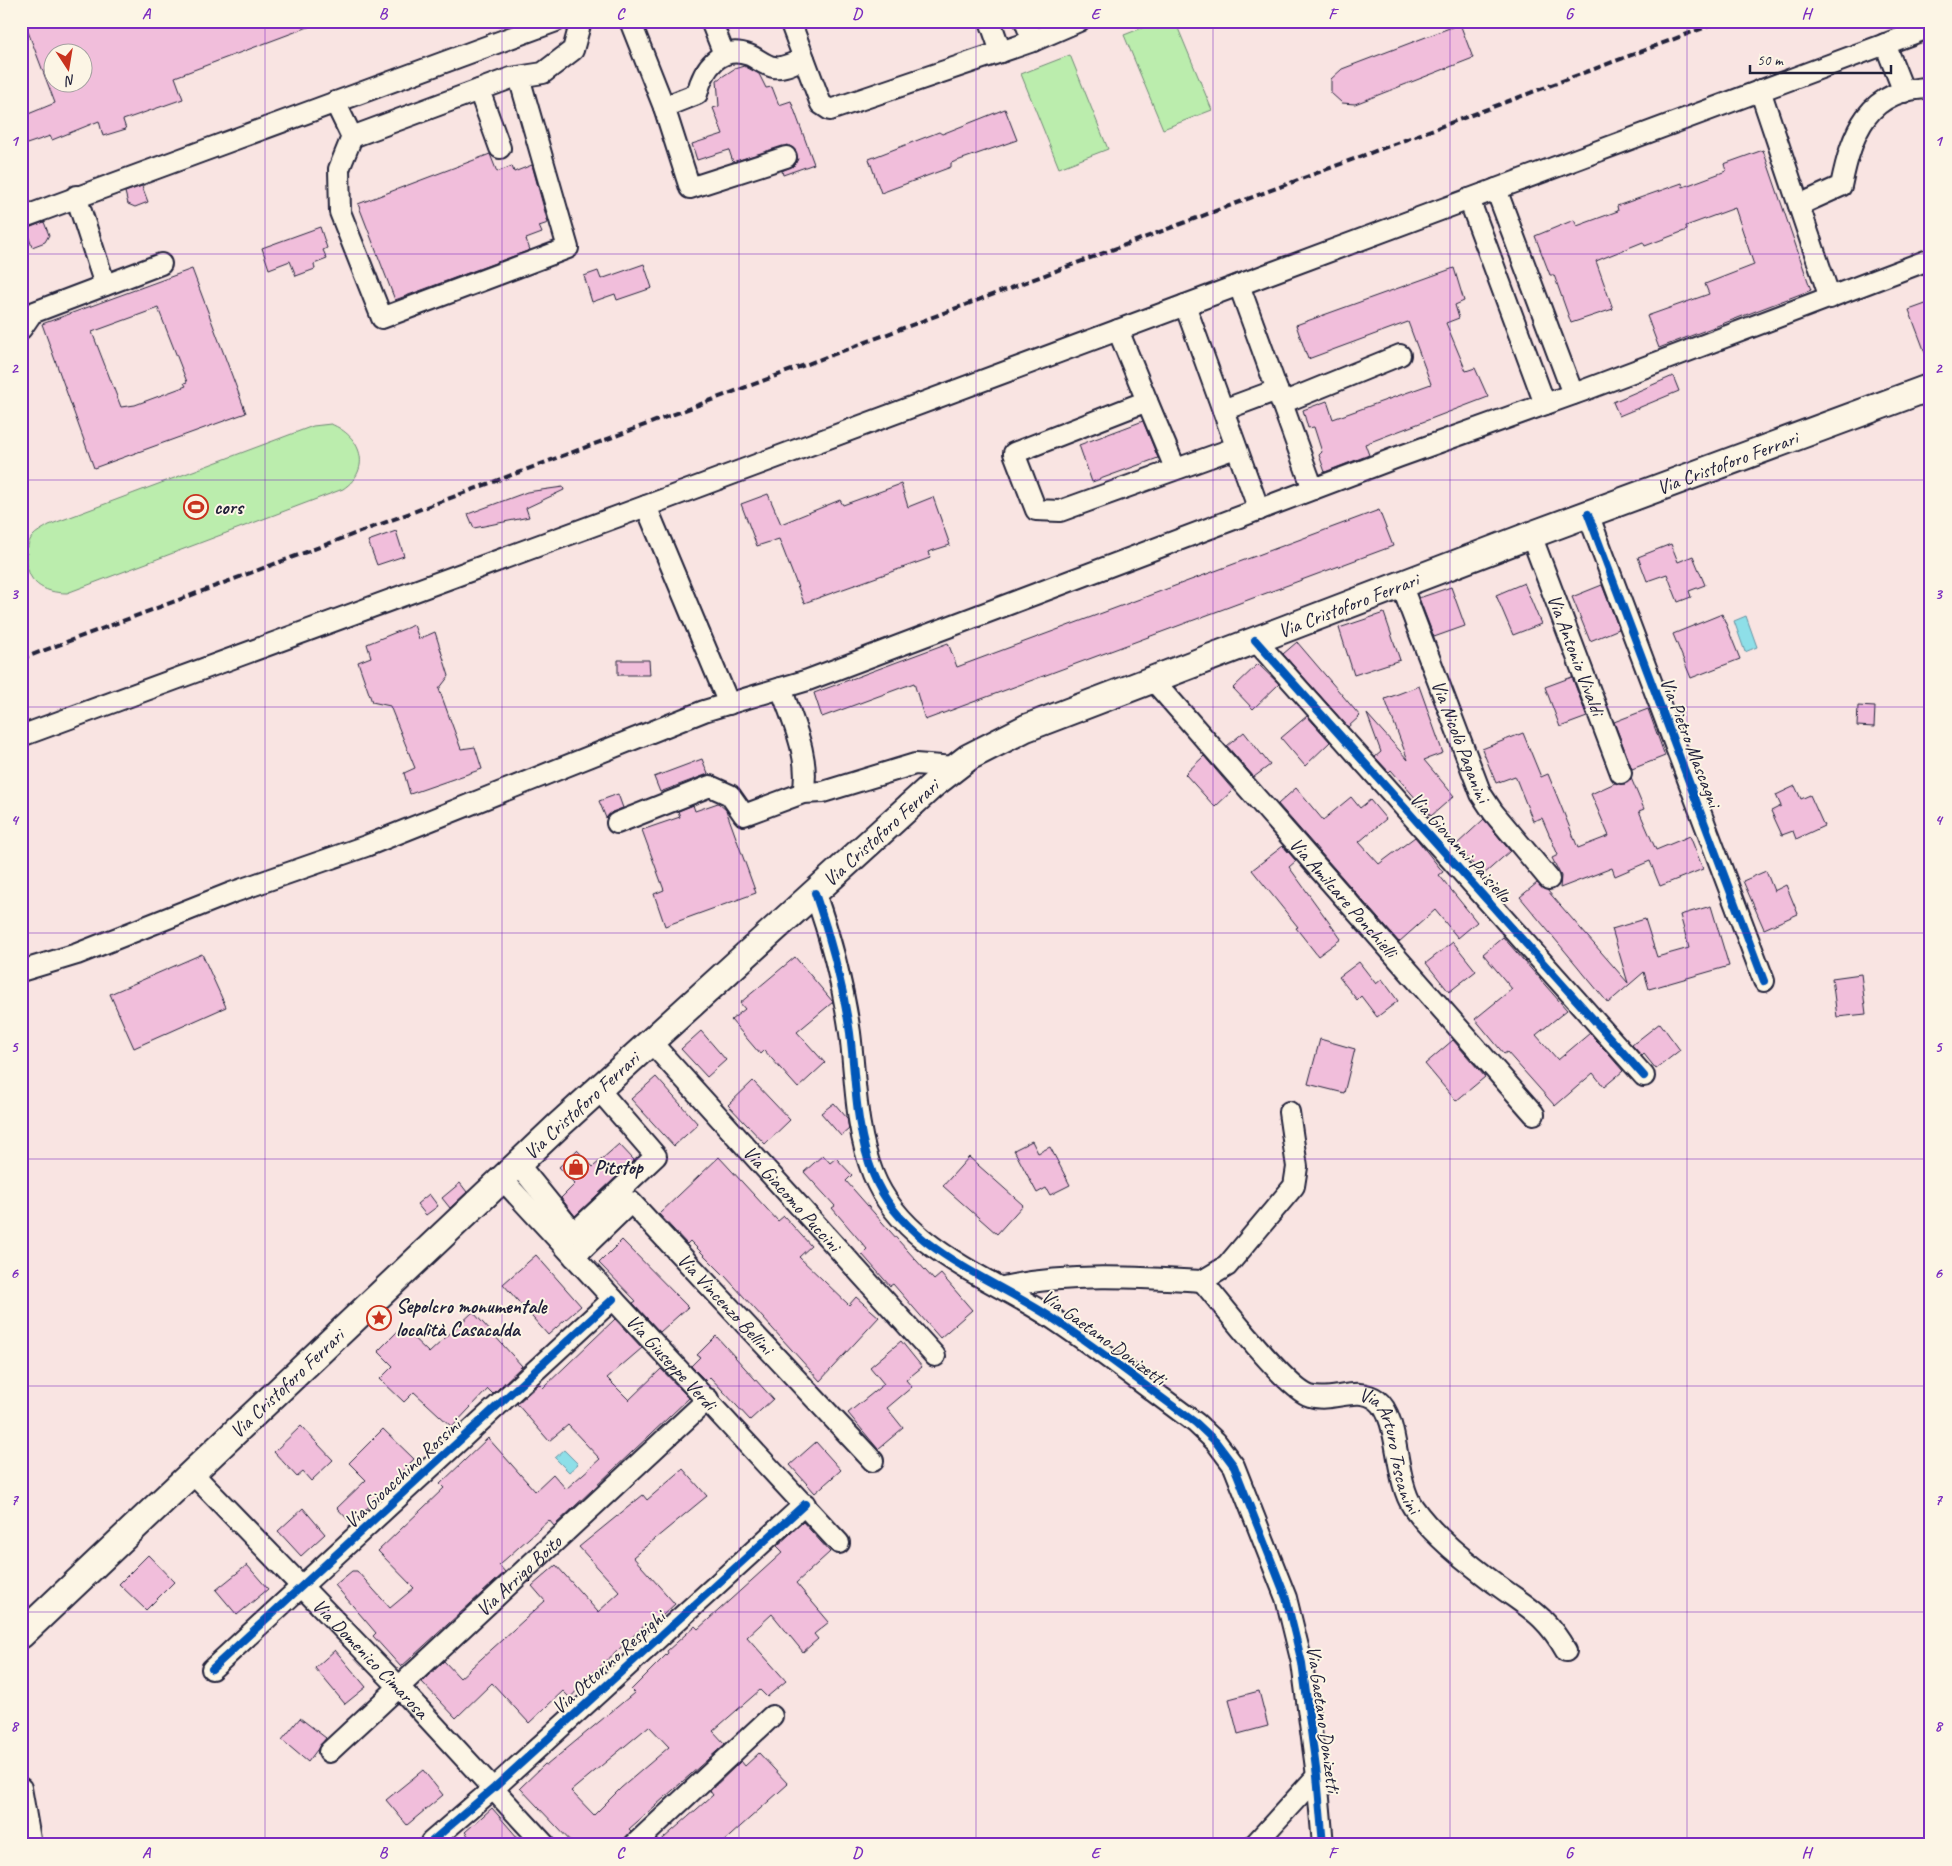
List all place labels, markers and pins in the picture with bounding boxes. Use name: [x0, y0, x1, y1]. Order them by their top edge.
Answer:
sports icon: cors: [183, 494, 209, 520]
place label: cors: [214, 495, 245, 520]
shop icon: Pitstop: [563, 1154, 589, 1180]
place label: Pitstop: [594, 1155, 644, 1180]
place label: Sepolcro monumentale località Casacalda: [396, 1294, 548, 1342]
place icon: Sepolcro monumentale località Casacalda: [366, 1305, 392, 1331]

